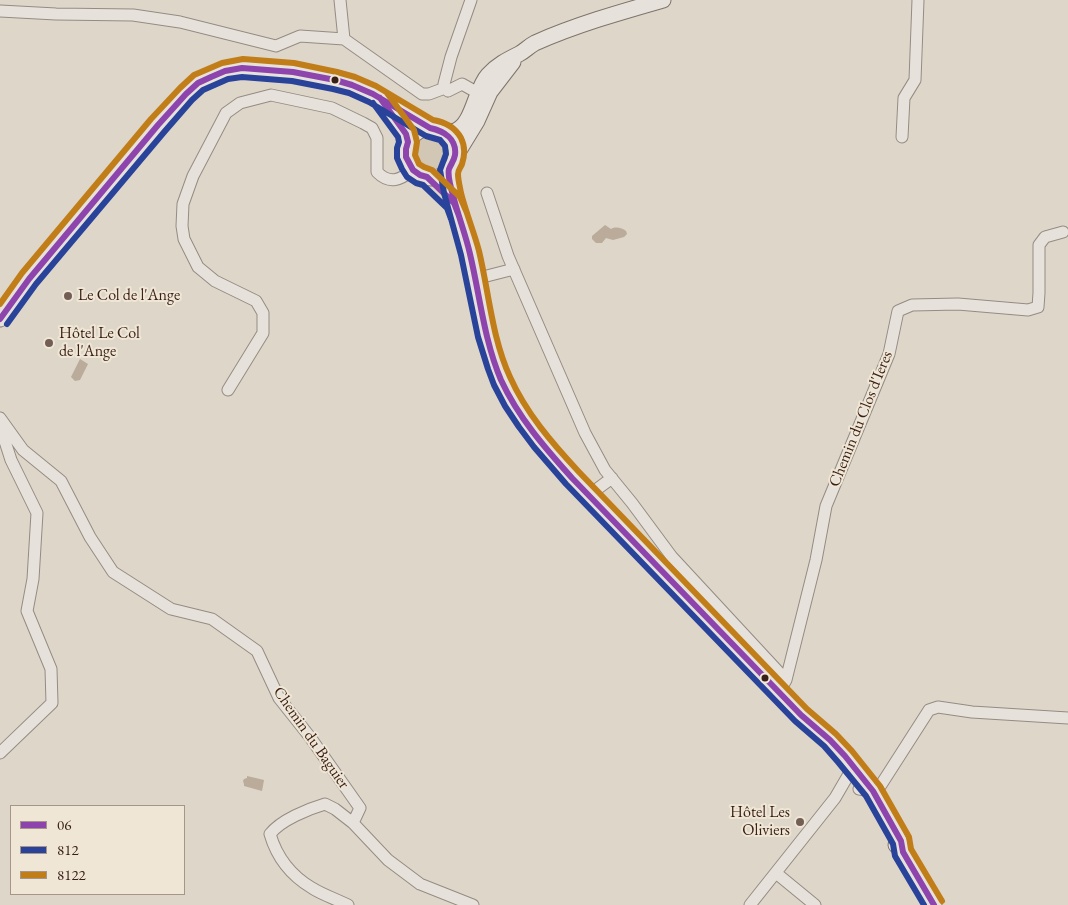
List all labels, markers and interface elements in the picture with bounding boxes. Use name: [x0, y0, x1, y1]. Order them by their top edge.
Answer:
unlabelled marker: [330, 75, 340, 85]
place label: Le Col de l'Ange: [78, 286, 180, 306]
marker: Le Col de l'Ange: [62, 290, 74, 302]
place label: Hôtel Le Col de l'Ange: [59, 324, 140, 362]
marker: Hôtel Le Col de l'Ange: [43, 337, 55, 349]
street label: Chemin du Clos d'Ieres: [825, 348, 897, 490]
unlabelled marker: [760, 673, 770, 683]
street label: Chemin du Baguier: [269, 683, 353, 793]
place label: Hôtel Les Oliviers: [730, 803, 790, 841]
legend: [10, 805, 185, 895]
text: 06: [57, 815, 71, 834]
marker: Hôtel Les Oliviers: [794, 816, 806, 828]
text: 812: [57, 840, 79, 859]
text: 8122: [57, 865, 86, 884]

